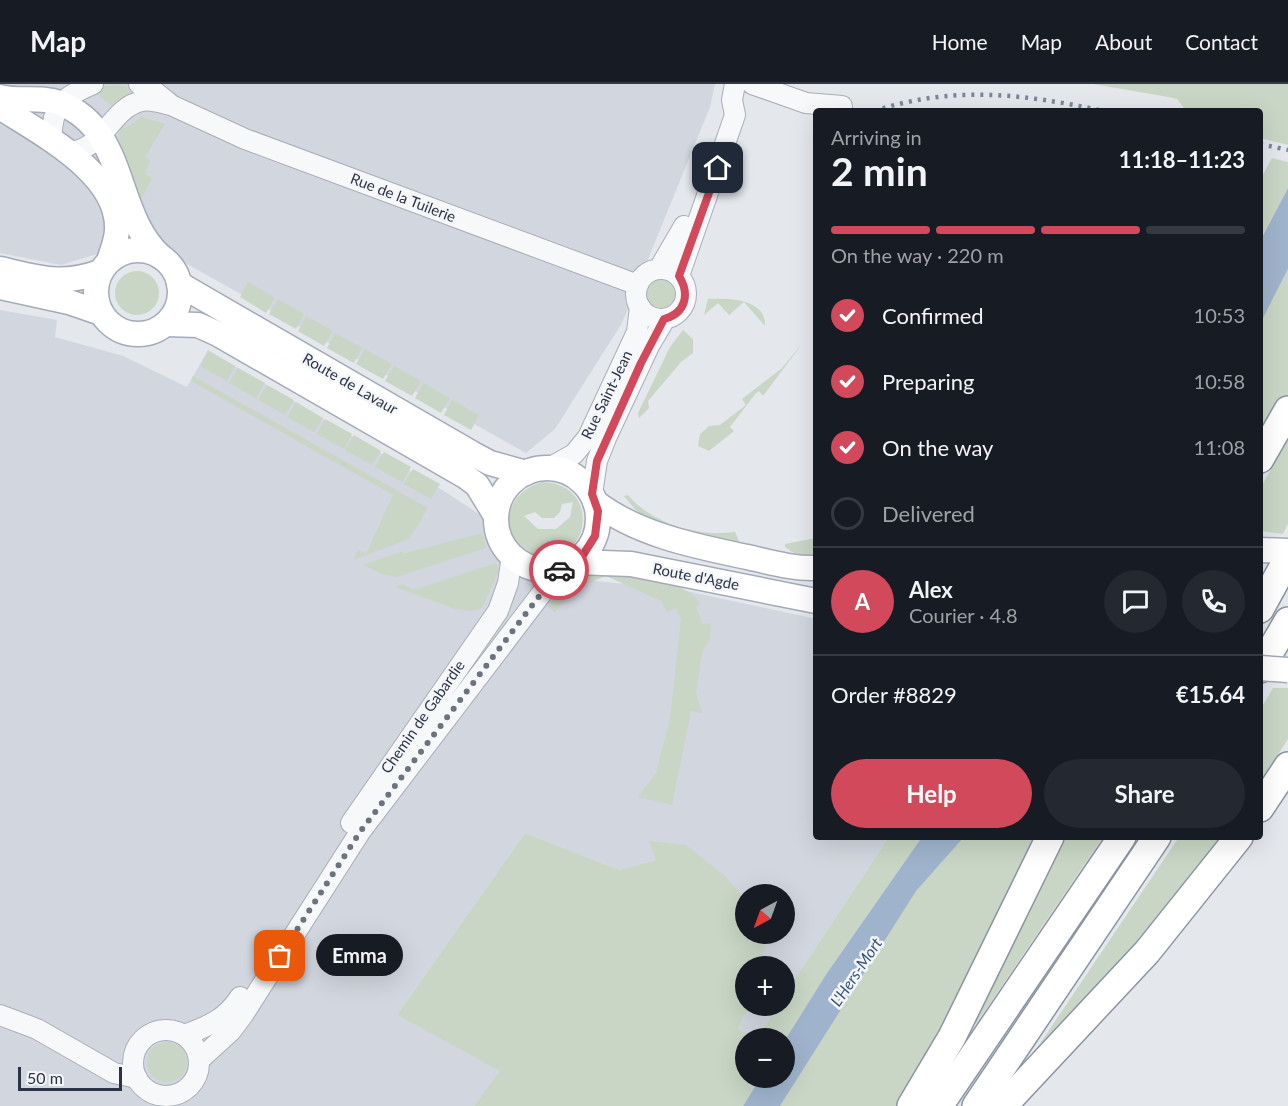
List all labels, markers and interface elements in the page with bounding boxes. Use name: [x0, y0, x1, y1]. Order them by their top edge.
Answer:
text: Map: [30, 24, 86, 58]
text: Home: [932, 29, 988, 54]
text: Map: [1021, 29, 1062, 54]
text: About: [1095, 29, 1152, 54]
text: Contact: [1185, 29, 1258, 54]
text: Arriving in: [831, 125, 922, 149]
pin: [692, 142, 743, 193]
text: 11:18–11:23: [1119, 146, 1245, 173]
text: 2 min: [831, 148, 928, 194]
icon: home: [701, 151, 734, 184]
street label: Rue de la Tuilerie: [348, 169, 459, 225]
text: On the way · 220 m: [831, 243, 1004, 267]
icon: check: [831, 299, 864, 332]
text: Confirmed: [882, 302, 984, 329]
text: 10:53: [1194, 303, 1245, 327]
street label: Rue Saint-Jean: [577, 347, 635, 442]
street label: Route de Lavaur: [300, 349, 402, 418]
icon: check: [831, 365, 864, 398]
text: Preparing: [882, 368, 974, 395]
text: 10:58: [1194, 369, 1245, 393]
icon: check: [831, 431, 864, 464]
text: On the way: [882, 434, 993, 461]
text: 11:08: [1194, 435, 1245, 459]
text: Delivered: [882, 500, 975, 527]
courier: [529, 540, 589, 600]
icon: car: [543, 554, 576, 587]
street label: Route d'Agde: [651, 559, 741, 593]
button: chat: [1104, 570, 1167, 633]
button: phone: [1182, 570, 1245, 633]
text: Alex: [909, 576, 953, 603]
text: A: [855, 588, 870, 615]
text: Courier · 4.8: [909, 603, 1018, 627]
street label: Chemin de Gabardie: [376, 656, 468, 776]
text: Order #8829: [831, 681, 957, 708]
text: €15.64: [1176, 681, 1245, 708]
button: Help: [831, 759, 1032, 828]
button: Share: [1044, 759, 1245, 828]
north arrow: [735, 884, 795, 944]
map controls: [735, 884, 795, 1088]
pin: [254, 930, 305, 981]
water label: L'Hers-Mort: [826, 934, 886, 1010]
callout: Emma: [316, 935, 403, 977]
icon: bag: [263, 939, 296, 972]
text: Emma: [332, 943, 387, 967]
button: +: [735, 956, 795, 1016]
button: −: [735, 1028, 795, 1088]
scale bar: [18, 1064, 122, 1092]
text: 50 m: [27, 1068, 63, 1087]

